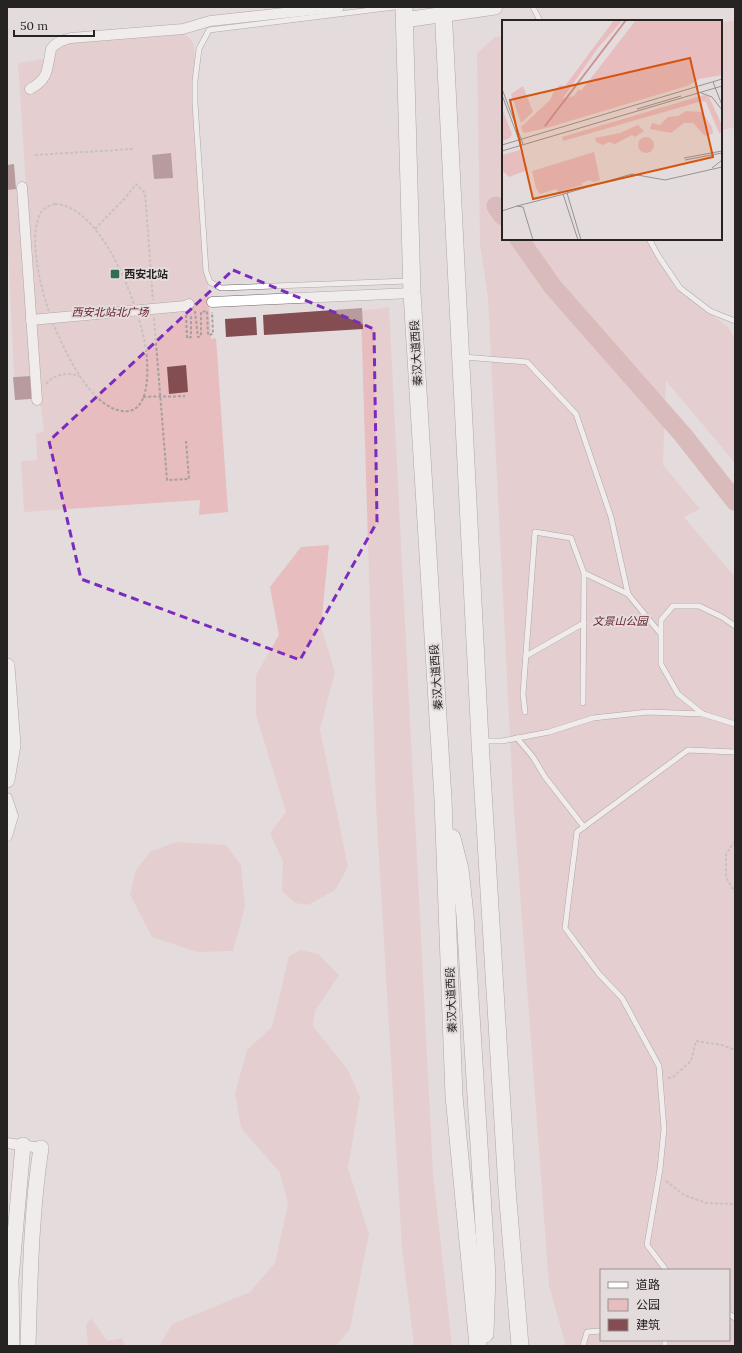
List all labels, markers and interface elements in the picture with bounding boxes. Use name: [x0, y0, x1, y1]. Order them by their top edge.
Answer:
scale bar: [14, 12, 94, 38]
text: 50 m: [20, 18, 48, 33]
inset map: [502, 20, 722, 240]
place label: 西安北站: [124, 267, 168, 281]
marker: 西安北站: [109, 268, 121, 280]
park label: 西安北站北广场: [72, 305, 149, 319]
street label: 秦汉大道西段: [407, 320, 425, 386]
park label: 文景山公园: [593, 614, 649, 628]
street label: 秦汉大道西段: [427, 644, 445, 710]
street label: 秦汉大道西段: [443, 967, 459, 1033]
legend: [600, 1269, 730, 1341]
text: 道路: [636, 1277, 660, 1292]
text: 公园: [636, 1297, 660, 1312]
text: 建筑: [636, 1317, 660, 1332]

